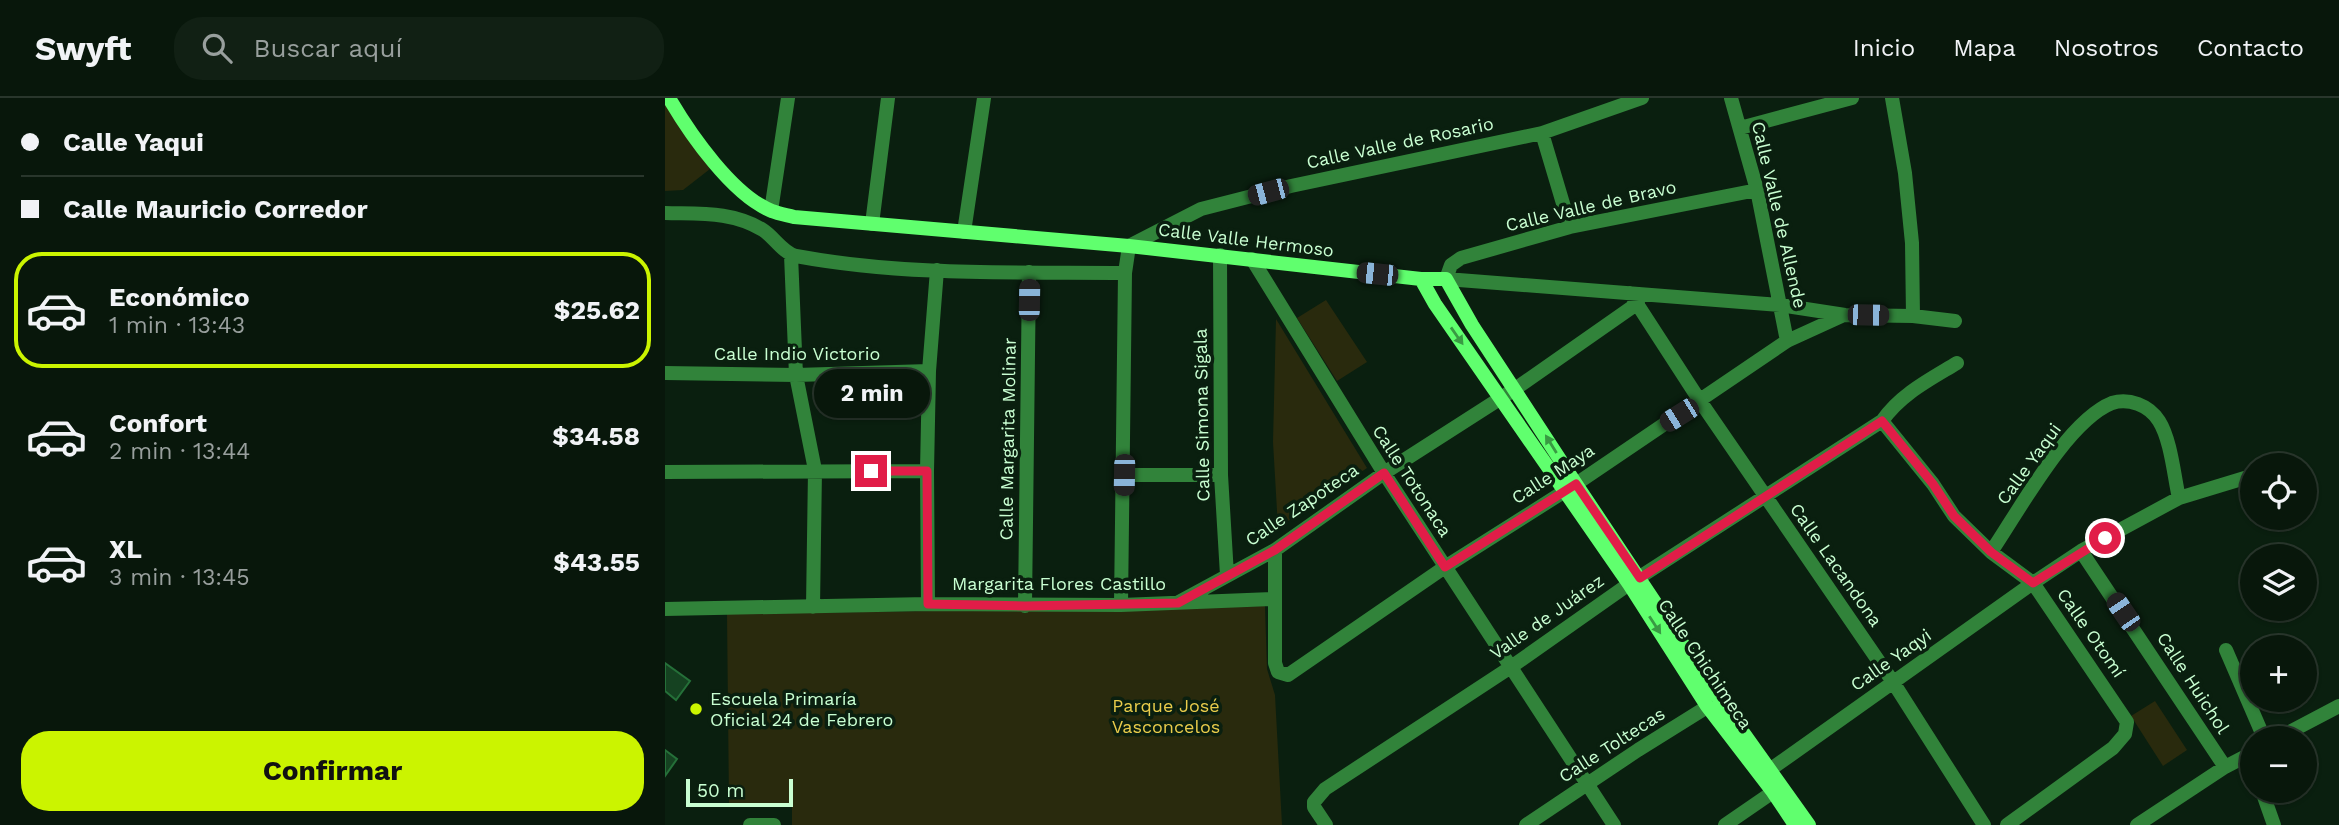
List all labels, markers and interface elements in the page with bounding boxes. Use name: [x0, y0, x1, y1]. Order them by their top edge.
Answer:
search box: [174, 17, 664, 80]
text: Swyft: [35, 29, 132, 68]
icon: search: [198, 29, 236, 67]
text: Buscar aquí: [254, 33, 402, 63]
text: Inicio: [1853, 34, 1915, 62]
text: Mapa: [1953, 34, 2016, 62]
text: Nosotros: [2054, 34, 2159, 62]
text: Contacto: [2197, 34, 2304, 62]
street label: Calle Valle de Rosario: [1304, 112, 1495, 173]
street label: Calle Valle de Allende: [1748, 119, 1811, 310]
text: Calle Yaqui: [63, 127, 204, 157]
car: [1245, 176, 1292, 208]
street label: Calle Valle de Bravo: [1504, 176, 1678, 235]
text: Calle Mauricio Corredor: [63, 194, 368, 224]
street label: Calle Valle Hermoso: [1157, 218, 1335, 261]
car: [1356, 261, 1399, 287]
icon: car: [25, 279, 88, 342]
car: [1019, 279, 1040, 321]
text: Económico: [109, 282, 250, 312]
text: $25.62: [554, 295, 640, 325]
car: [1847, 304, 1890, 326]
text: 1 min · 13:43: [109, 312, 245, 339]
one-way arrow: [1450, 327, 1464, 345]
street label: Calle Simona Sigala: [1189, 328, 1214, 502]
street label: Calle Margarita Molinar: [995, 337, 1020, 541]
street label: Calle Indio Victorio: [714, 343, 880, 364]
callout: 2 min: [813, 370, 929, 418]
text: 2 min: [841, 380, 903, 407]
car: [1656, 395, 1703, 435]
icon: car: [25, 405, 88, 468]
text: Confort: [109, 408, 207, 438]
street label: Calle Yaqui: [1992, 419, 2065, 508]
text: $34.58: [552, 421, 640, 451]
street label: Calle Totonaca: [1368, 421, 1456, 541]
one-way arrow: [1544, 435, 1557, 454]
text: 2 min · 13:44: [109, 438, 250, 465]
street label: Calle Maya: [1507, 439, 1598, 508]
map controls: [2240, 453, 2317, 803]
button: locate: [2240, 453, 2317, 530]
car: [1114, 454, 1135, 496]
route end: [855, 455, 887, 487]
street label: Calle Zapoteca: [1241, 459, 1362, 550]
street label: Calle Lacandona: [1786, 499, 1887, 630]
route start: [2089, 522, 2121, 554]
icon: car: [25, 531, 88, 594]
text: XL: [109, 534, 142, 564]
button: layers: [2240, 544, 2317, 621]
text: $43.55: [553, 547, 640, 577]
text: 3 min · 13:45: [109, 564, 250, 591]
street label: Valle de Juárez: [1486, 570, 1608, 664]
street label: Margarita Flores Castillo: [952, 573, 1166, 594]
street label: Calle Otomí: [2053, 584, 2130, 681]
car: [2103, 589, 2144, 635]
street label: Calle Chichimeca: [1654, 595, 1757, 733]
one-way arrow: [1649, 615, 1662, 635]
street label: Calle Yaqyi: [1846, 624, 1935, 695]
street label: Calle Huichol: [2153, 628, 2234, 738]
button: +: [2240, 635, 2317, 712]
place label: Escuela Primaría Oficial 24 de Febrero: [710, 688, 893, 730]
park label: Parque José Vasconcelos: [1112, 695, 1220, 737]
marker: Escuela Primaría Oficial 24 de Febrero: [688, 701, 704, 717]
street label: Calle Toltecas: [1555, 703, 1669, 787]
button: −: [2240, 726, 2317, 803]
button: Confirmar: [21, 731, 644, 811]
scale bar: [686, 776, 793, 808]
text: 50 m: [697, 779, 744, 802]

